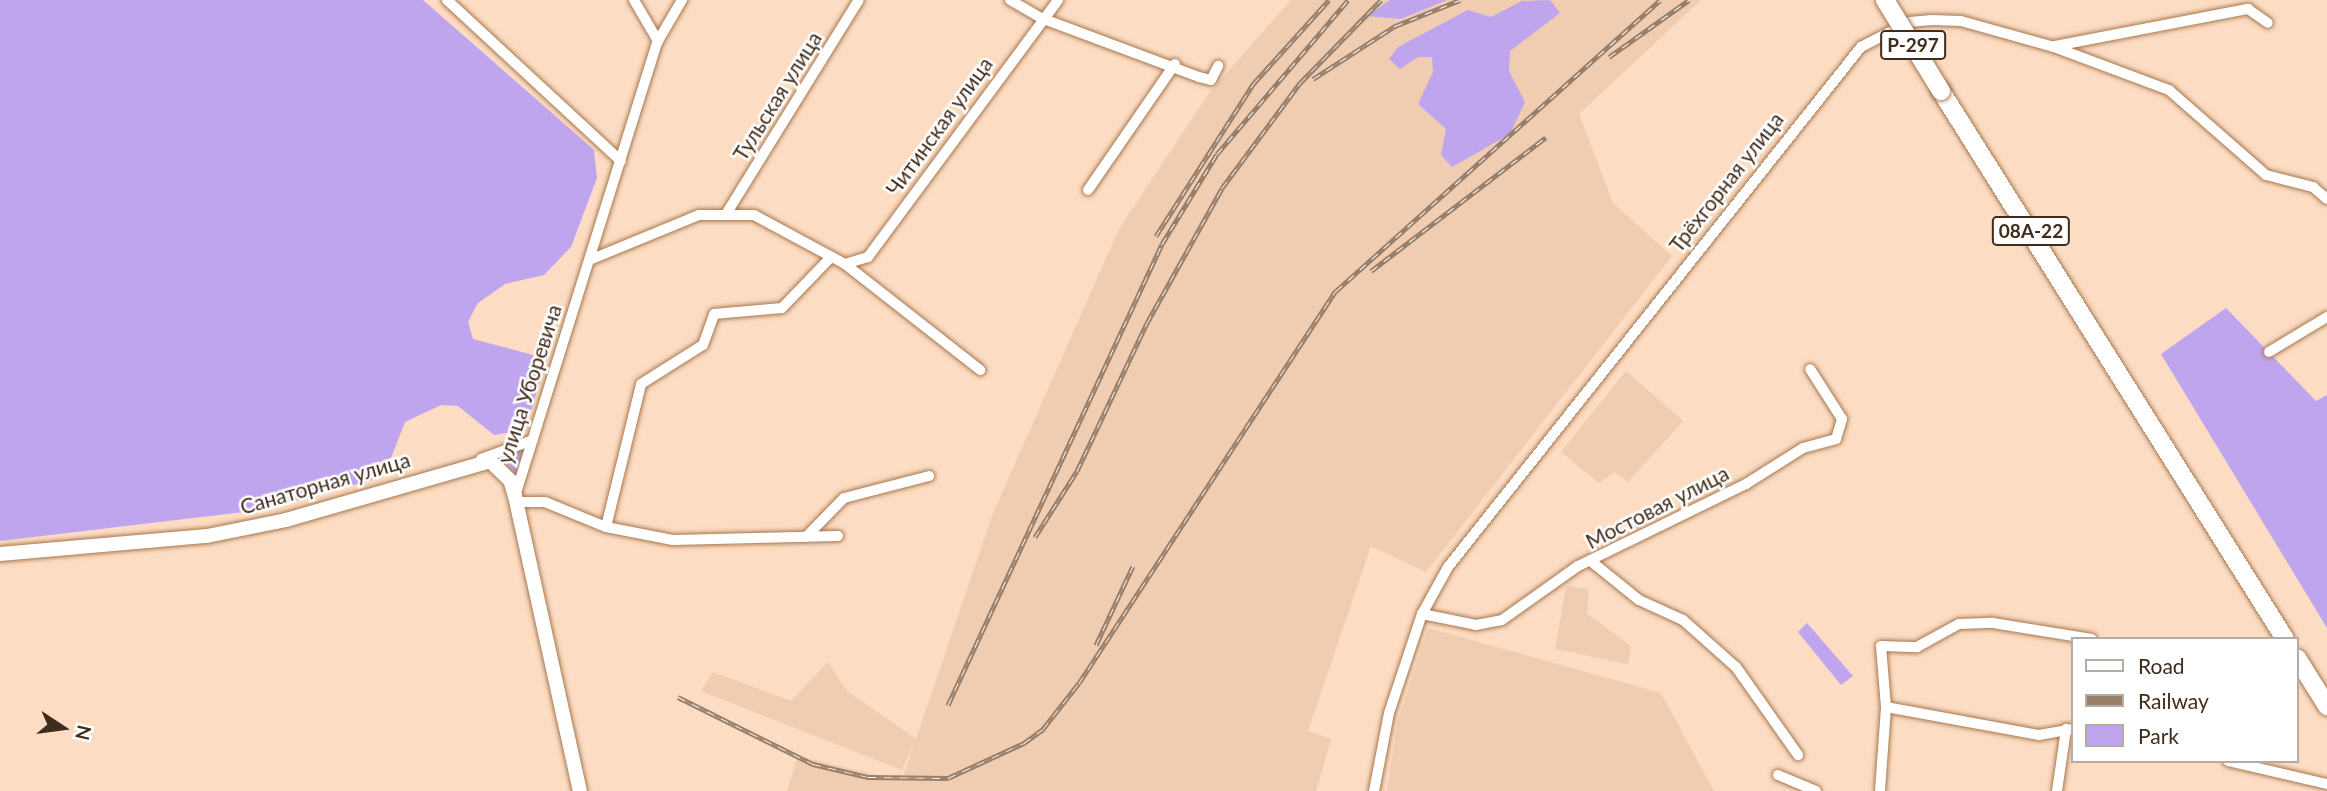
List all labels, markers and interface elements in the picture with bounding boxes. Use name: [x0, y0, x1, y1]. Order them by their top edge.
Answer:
street label: Тульская улица: [727, 27, 827, 165]
road number: Р-297: [1880, 30, 1946, 60]
street label: Читинская улица: [880, 52, 998, 200]
street label: Трёхгорная улица: [1664, 107, 1788, 257]
road number: 08А-22: [1991, 216, 2071, 246]
street label: улица Уборевича: [491, 301, 567, 467]
street label: Санаторная улица: [237, 447, 413, 519]
street label: Мостовая улица: [1581, 460, 1733, 554]
legend: [2072, 637, 2299, 763]
text: Road: [2138, 653, 2185, 678]
text: Railway: [2138, 688, 2209, 713]
north arrow: [28, 693, 98, 763]
text: N: [71, 723, 97, 743]
text: Park: [2138, 723, 2179, 748]

